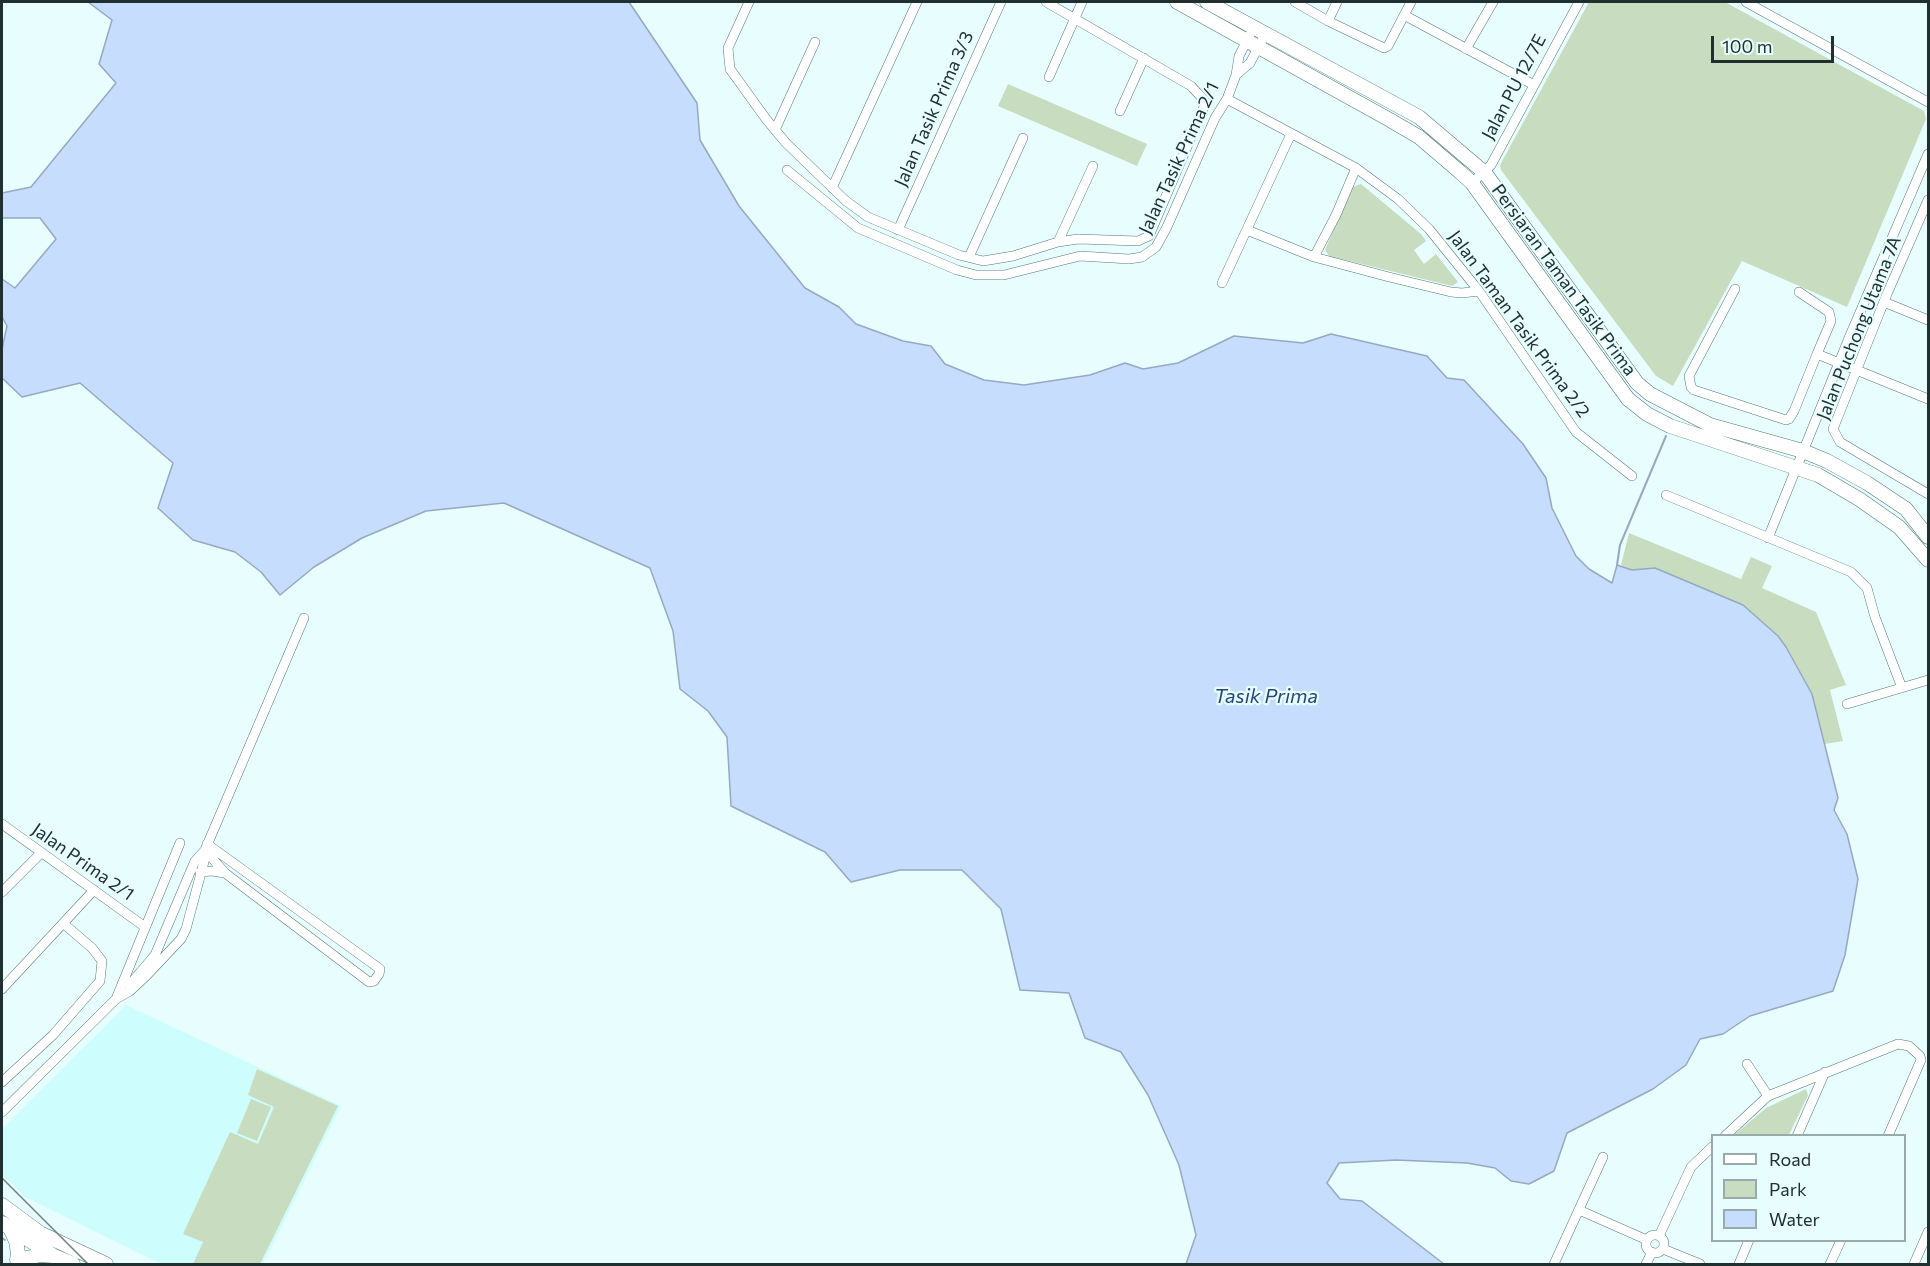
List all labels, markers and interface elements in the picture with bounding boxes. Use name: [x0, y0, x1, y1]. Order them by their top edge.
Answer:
scale bar: [1714, 24, 1837, 62]
street label: Jalan Tasik Prima 3/3: [890, 28, 978, 190]
street label: Jalan PU 12/7E: [1477, 31, 1551, 143]
text: 100 m: [1722, 35, 1772, 57]
street label: Jalan Tasik Prima 2/1: [1134, 79, 1224, 237]
street label: Persiaran Taman Tasik Prima: [1487, 180, 1641, 380]
street label: Jalan Taman Tasik Prima 2/2: [1444, 226, 1594, 422]
street label: Jalan Puchong Utama 7A: [1812, 233, 1906, 423]
water label: Tasik Prima: [1214, 684, 1318, 708]
street label: Jalan Prima 2/1: [28, 819, 138, 905]
legend: [1711, 1134, 1906, 1242]
text: Road: [1769, 1148, 1811, 1170]
text: Park: [1769, 1178, 1807, 1200]
text: Water: [1769, 1208, 1820, 1230]

